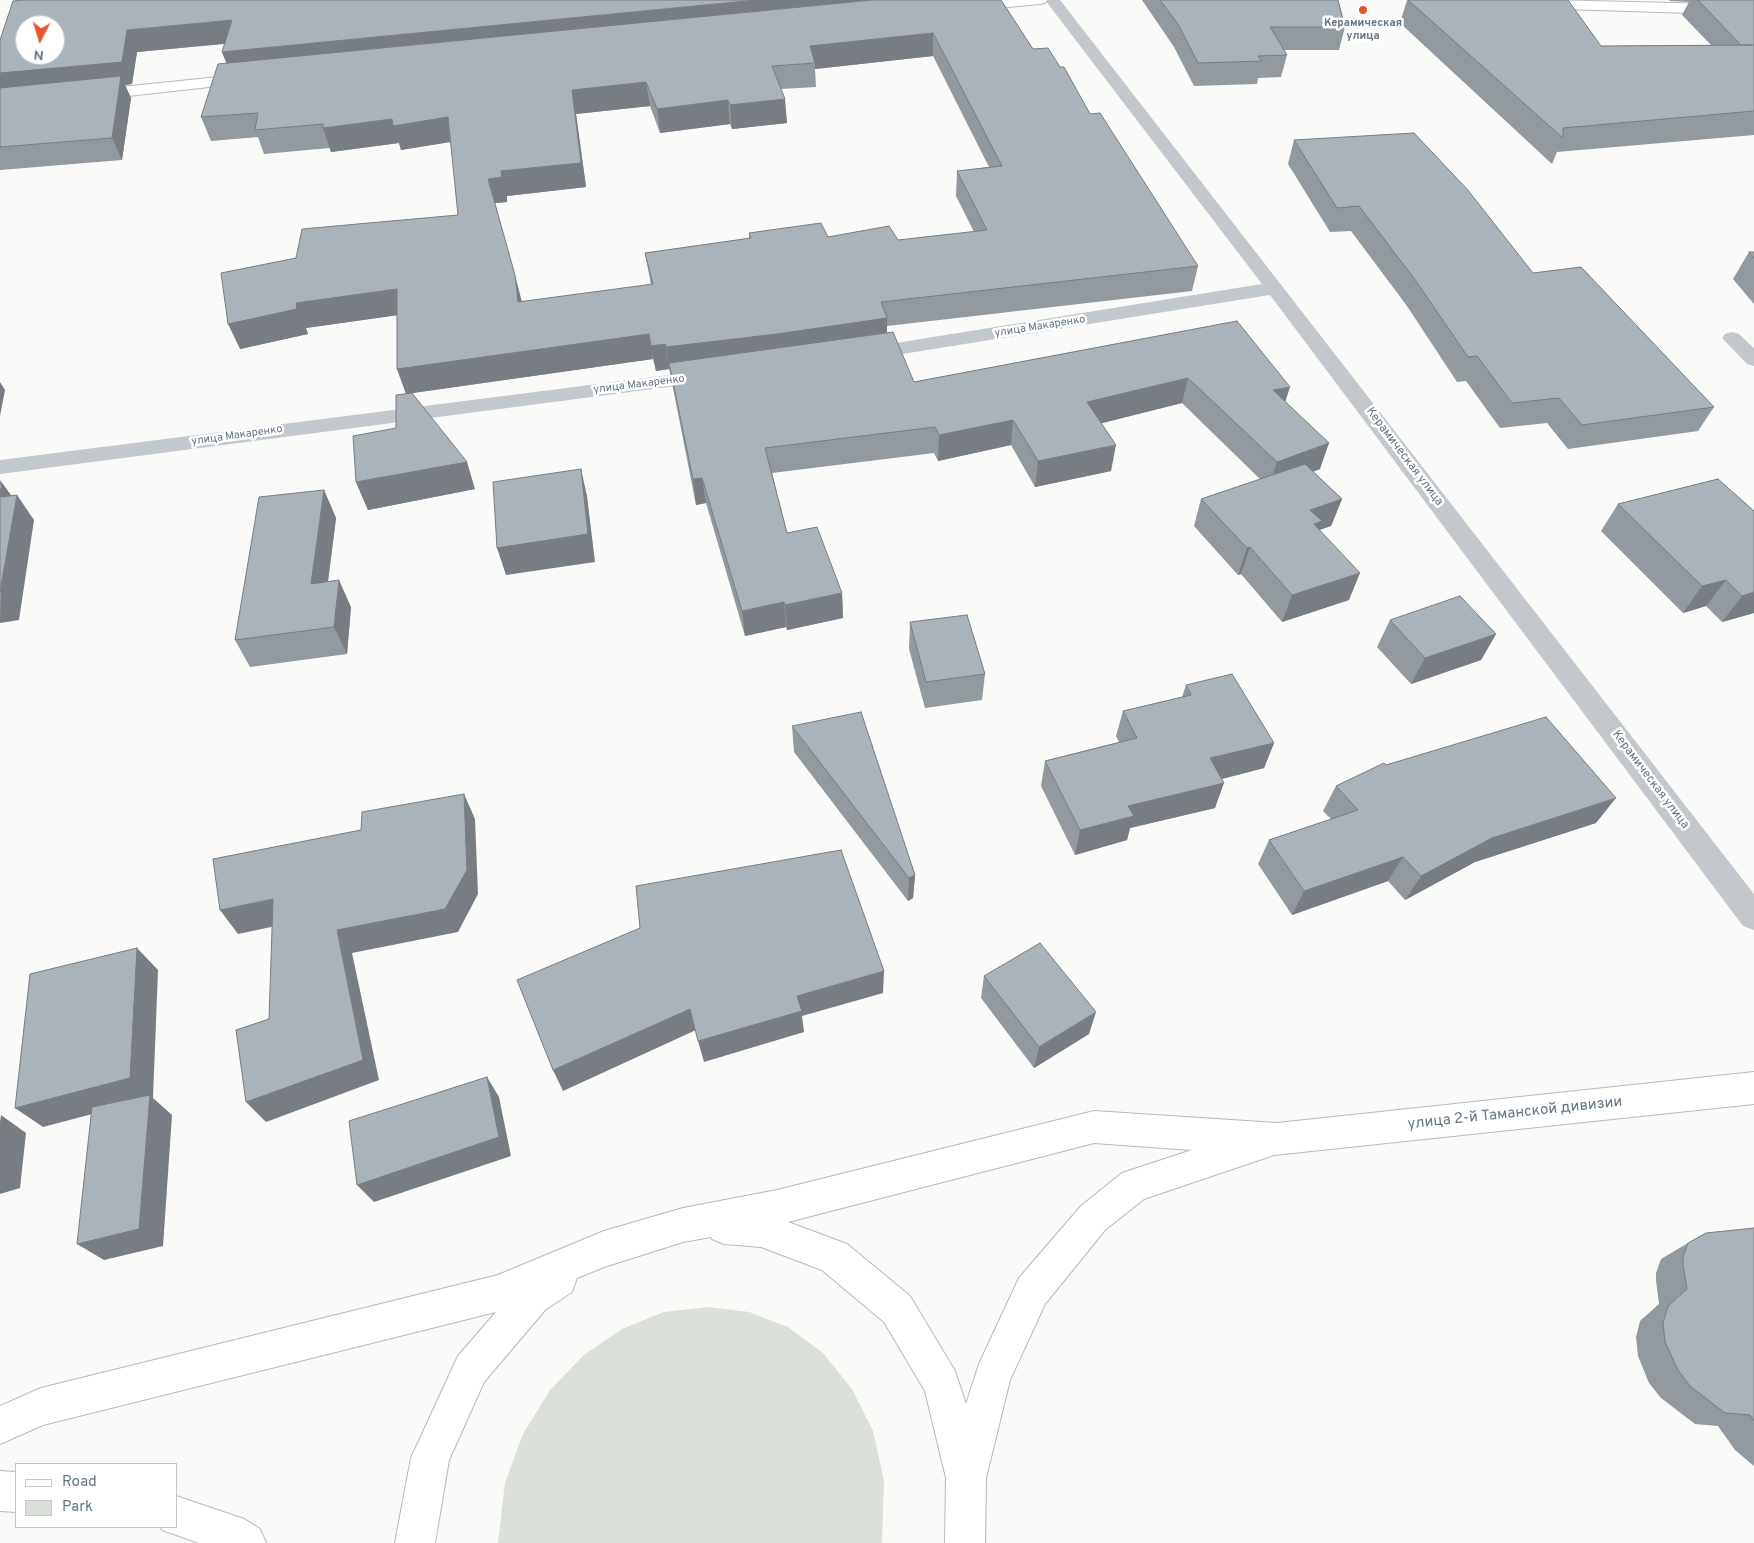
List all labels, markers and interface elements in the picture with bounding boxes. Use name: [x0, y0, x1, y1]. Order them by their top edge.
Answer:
marker: Керамическая улица: [1357, 4, 1369, 16]
north arrow: [15, 15, 65, 65]
place label: Керамическая улица: [1324, 17, 1402, 43]
text: N: [33, 46, 44, 63]
street label: улица Макаренко: [994, 313, 1086, 341]
street label: улица Макаренко: [593, 373, 685, 397]
street label: Керамическая улица: [1362, 405, 1446, 509]
street label: улица Макаренко: [191, 423, 283, 449]
street label: Керамическая улица: [1608, 728, 1692, 832]
street label: улица 2-й Таманской дивизии: [1407, 1094, 1623, 1134]
legend: [15, 1463, 178, 1528]
text: Road: [62, 1473, 97, 1492]
text: Park: [62, 1498, 93, 1517]

